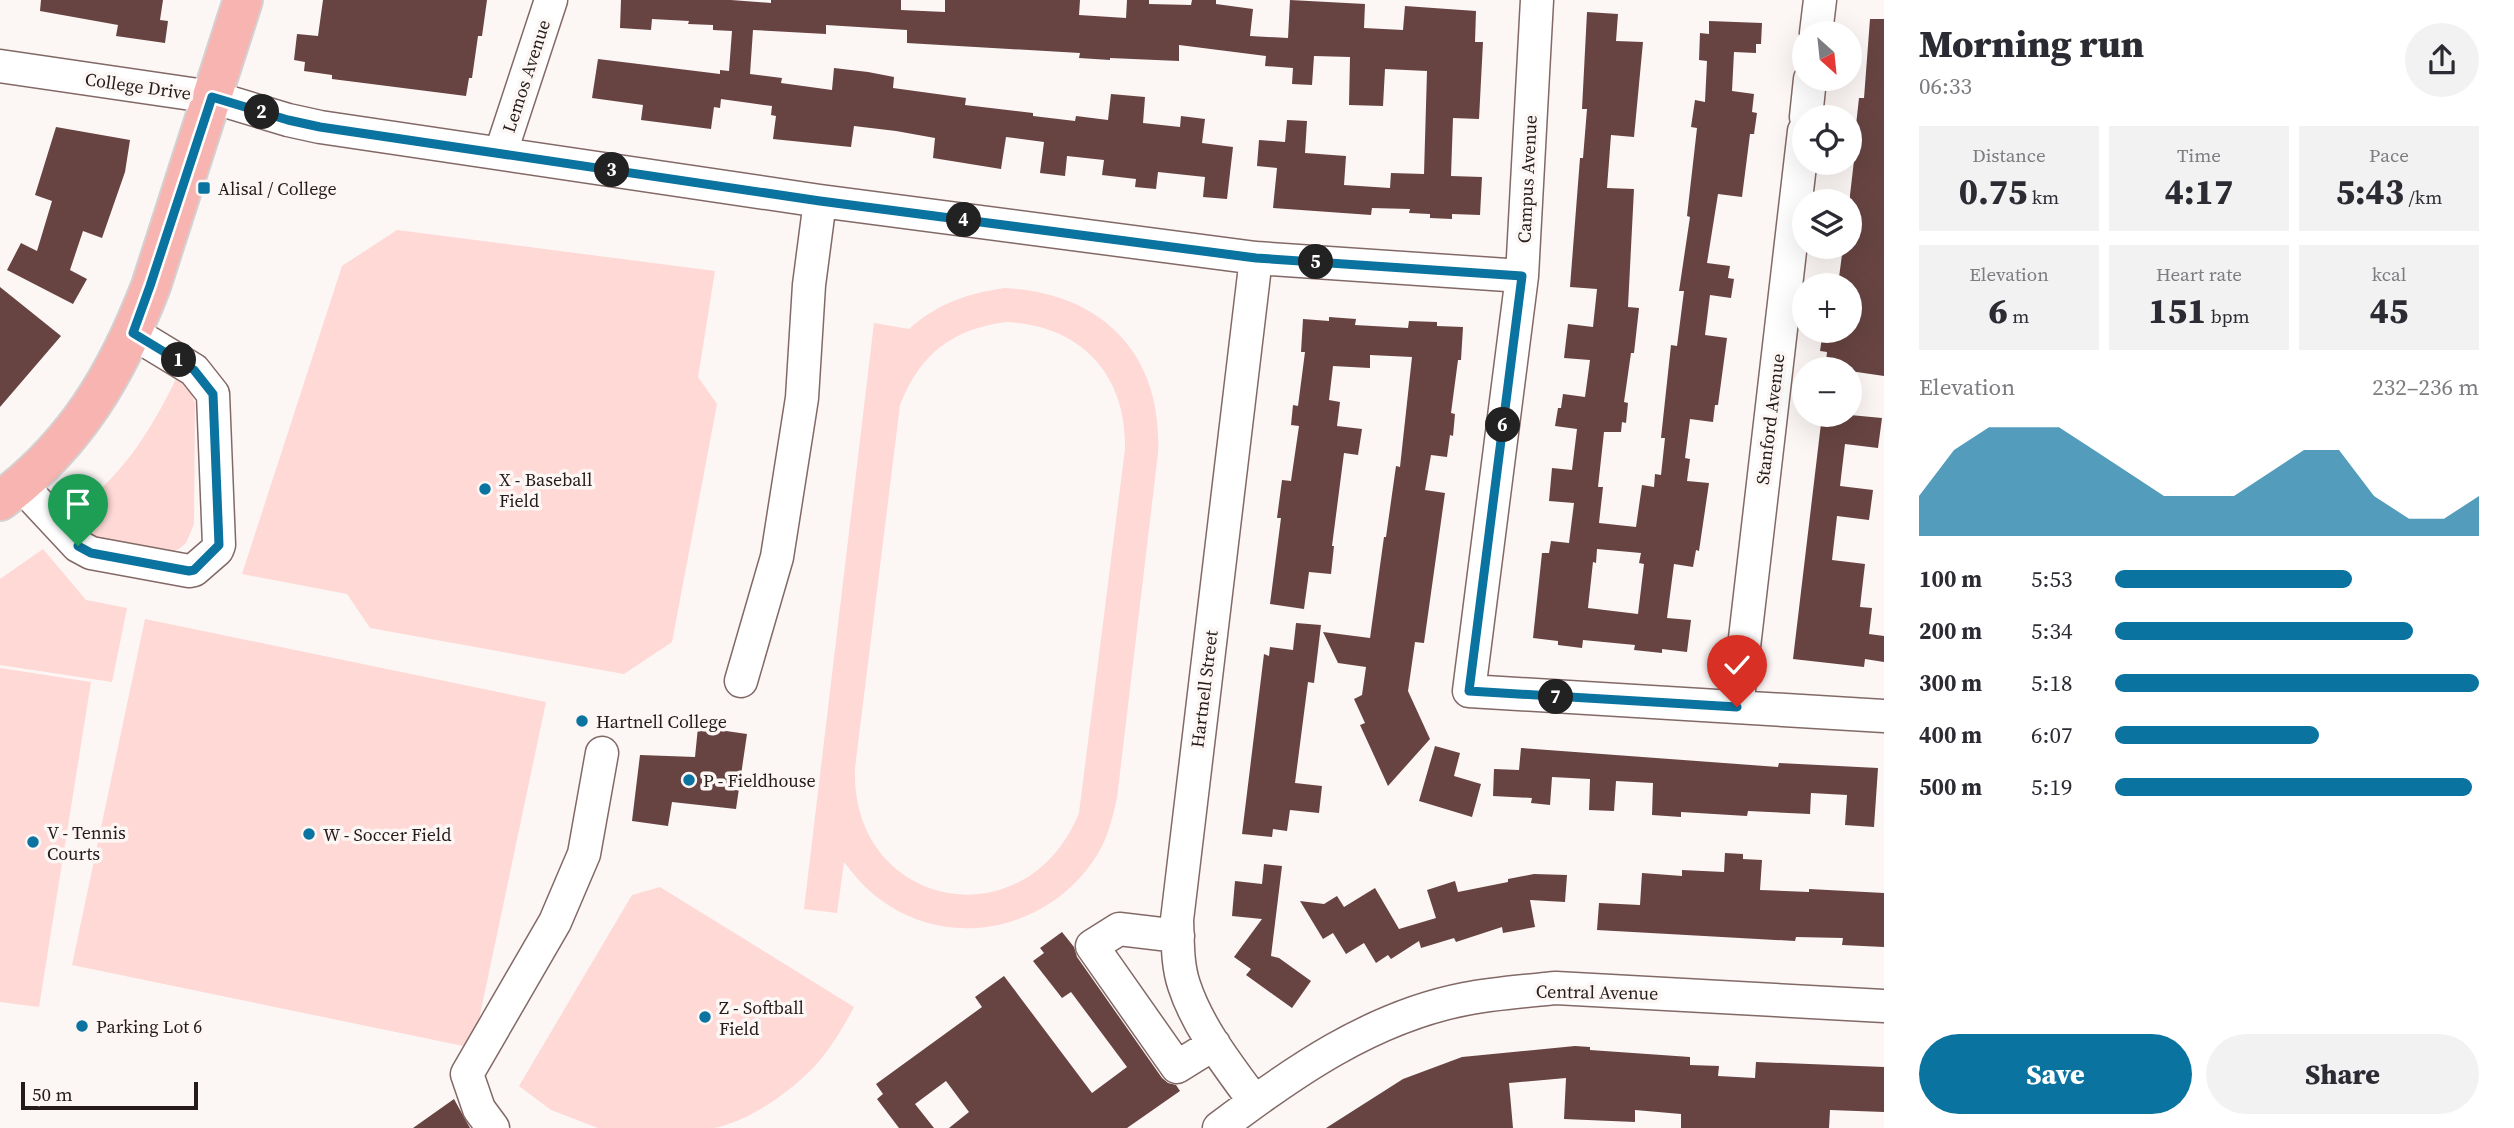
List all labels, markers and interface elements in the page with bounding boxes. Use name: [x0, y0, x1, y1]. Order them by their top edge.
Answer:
street label: Lemos Avenue: [496, 16, 556, 136]
text: Morning run: [1919, 18, 2144, 70]
north arrow: [1792, 21, 1862, 91]
map controls: [1792, 21, 1862, 427]
button: share: [2405, 23, 2479, 97]
street label: College Drive: [83, 66, 193, 106]
text: 06:33: [1919, 70, 1972, 102]
pin: 2: [244, 94, 280, 130]
text: 2: [256, 98, 267, 124]
button: locate: [1792, 105, 1862, 175]
street label: Campus Avenue: [1511, 114, 1543, 244]
text: Distance: [1972, 142, 2046, 168]
text: Time: [2177, 142, 2221, 168]
text: Pace: [2369, 142, 2409, 168]
pin: 3: [594, 152, 630, 188]
text: 3: [606, 156, 617, 182]
text: 0.75: [1959, 168, 2027, 216]
text: 4:17: [2165, 168, 2233, 216]
text: 5:43: [2336, 168, 2404, 216]
place label: Alisal / College: [218, 176, 337, 201]
marker: Alisal / College: [196, 180, 212, 196]
text: km: [2027, 184, 2059, 210]
text: /km: [2404, 184, 2442, 210]
button: layers: [1792, 189, 1862, 259]
pin: 4: [946, 202, 982, 238]
text: 4: [958, 206, 969, 232]
pin: 5: [1298, 244, 1334, 280]
text: 5: [1310, 248, 1321, 274]
text: Elevation: [1969, 261, 2049, 287]
text: Heart rate: [2156, 261, 2242, 287]
text: kcal: [2372, 261, 2406, 287]
button: +: [1792, 273, 1862, 343]
text: 6: [1989, 287, 2008, 335]
text: 151: [2148, 287, 2206, 335]
text: 45: [2370, 287, 2408, 335]
text: m: [2008, 303, 2029, 329]
text: bpm: [2206, 303, 2250, 329]
pin: 1: [162, 342, 196, 378]
text: 1: [173, 346, 184, 372]
street label: Stanford Avenue: [1750, 352, 1790, 486]
button: −: [1792, 357, 1862, 427]
text: Elevation: [1919, 371, 2015, 403]
text: 232–236 m: [2372, 371, 2479, 403]
pin: 6: [1486, 408, 1520, 442]
text: 6: [1497, 411, 1508, 437]
place label: X - Baseball Field: [499, 467, 592, 513]
pin: [48, 474, 108, 546]
marker: X - Baseball Field: [477, 481, 493, 497]
icon: arrive: [59, 485, 97, 523]
text: 100 m: [1919, 563, 1982, 595]
text: 5:53: [2031, 563, 2072, 595]
text: 200 m: [1919, 615, 1982, 647]
text: 5:34: [2031, 615, 2072, 647]
street label: Hartnell Street: [1184, 629, 1224, 749]
pin: [1707, 635, 1767, 707]
icon: check: [1718, 646, 1756, 684]
text: 300 m: [1919, 667, 1982, 699]
text: 5:18: [2031, 667, 2072, 699]
pin: 7: [1538, 680, 1574, 714]
text: 7: [1550, 683, 1561, 709]
place label: Hartnell College: [596, 709, 727, 734]
marker: Hartnell College: [574, 713, 590, 729]
text: 400 m: [1919, 719, 1982, 751]
text: 6:07: [2031, 719, 2072, 751]
place label: P - Fieldhouse: [703, 768, 816, 793]
text: 500 m: [1919, 771, 1982, 803]
text: 5:19: [2031, 771, 2072, 803]
marker: P - Fieldhouse: [681, 772, 697, 788]
place label: V - Tennis Courts: [47, 820, 126, 866]
place label: W - Soccer Field: [323, 822, 451, 847]
marker: W - Soccer Field: [301, 826, 317, 842]
marker: V - Tennis Courts: [25, 834, 41, 850]
street label: Central Avenue: [1536, 978, 1658, 1006]
place label: Z - Softball Field: [719, 995, 804, 1041]
marker: Z - Softball Field: [697, 1009, 713, 1025]
place label: Parking Lot 6: [96, 1014, 202, 1039]
marker: Parking Lot 6: [74, 1018, 90, 1034]
button: Save: [1919, 1034, 2192, 1114]
button: Share: [2206, 1034, 2479, 1114]
scale bar: [21, 1079, 198, 1111]
text: 50 m: [32, 1081, 73, 1107]

